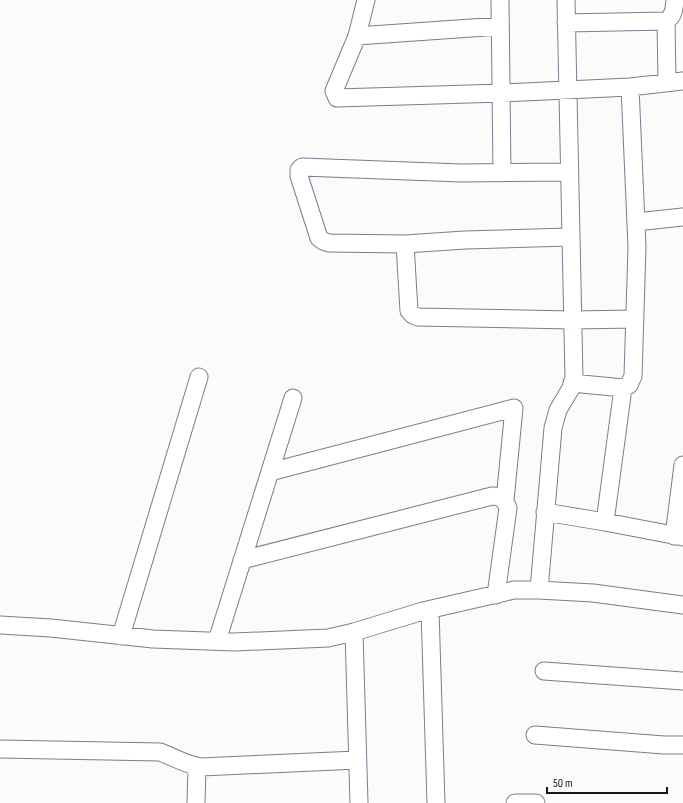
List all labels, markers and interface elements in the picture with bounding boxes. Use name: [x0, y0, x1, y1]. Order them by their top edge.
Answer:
scale bar: [547, 769, 667, 795]
text: 50 m: [553, 776, 573, 791]

